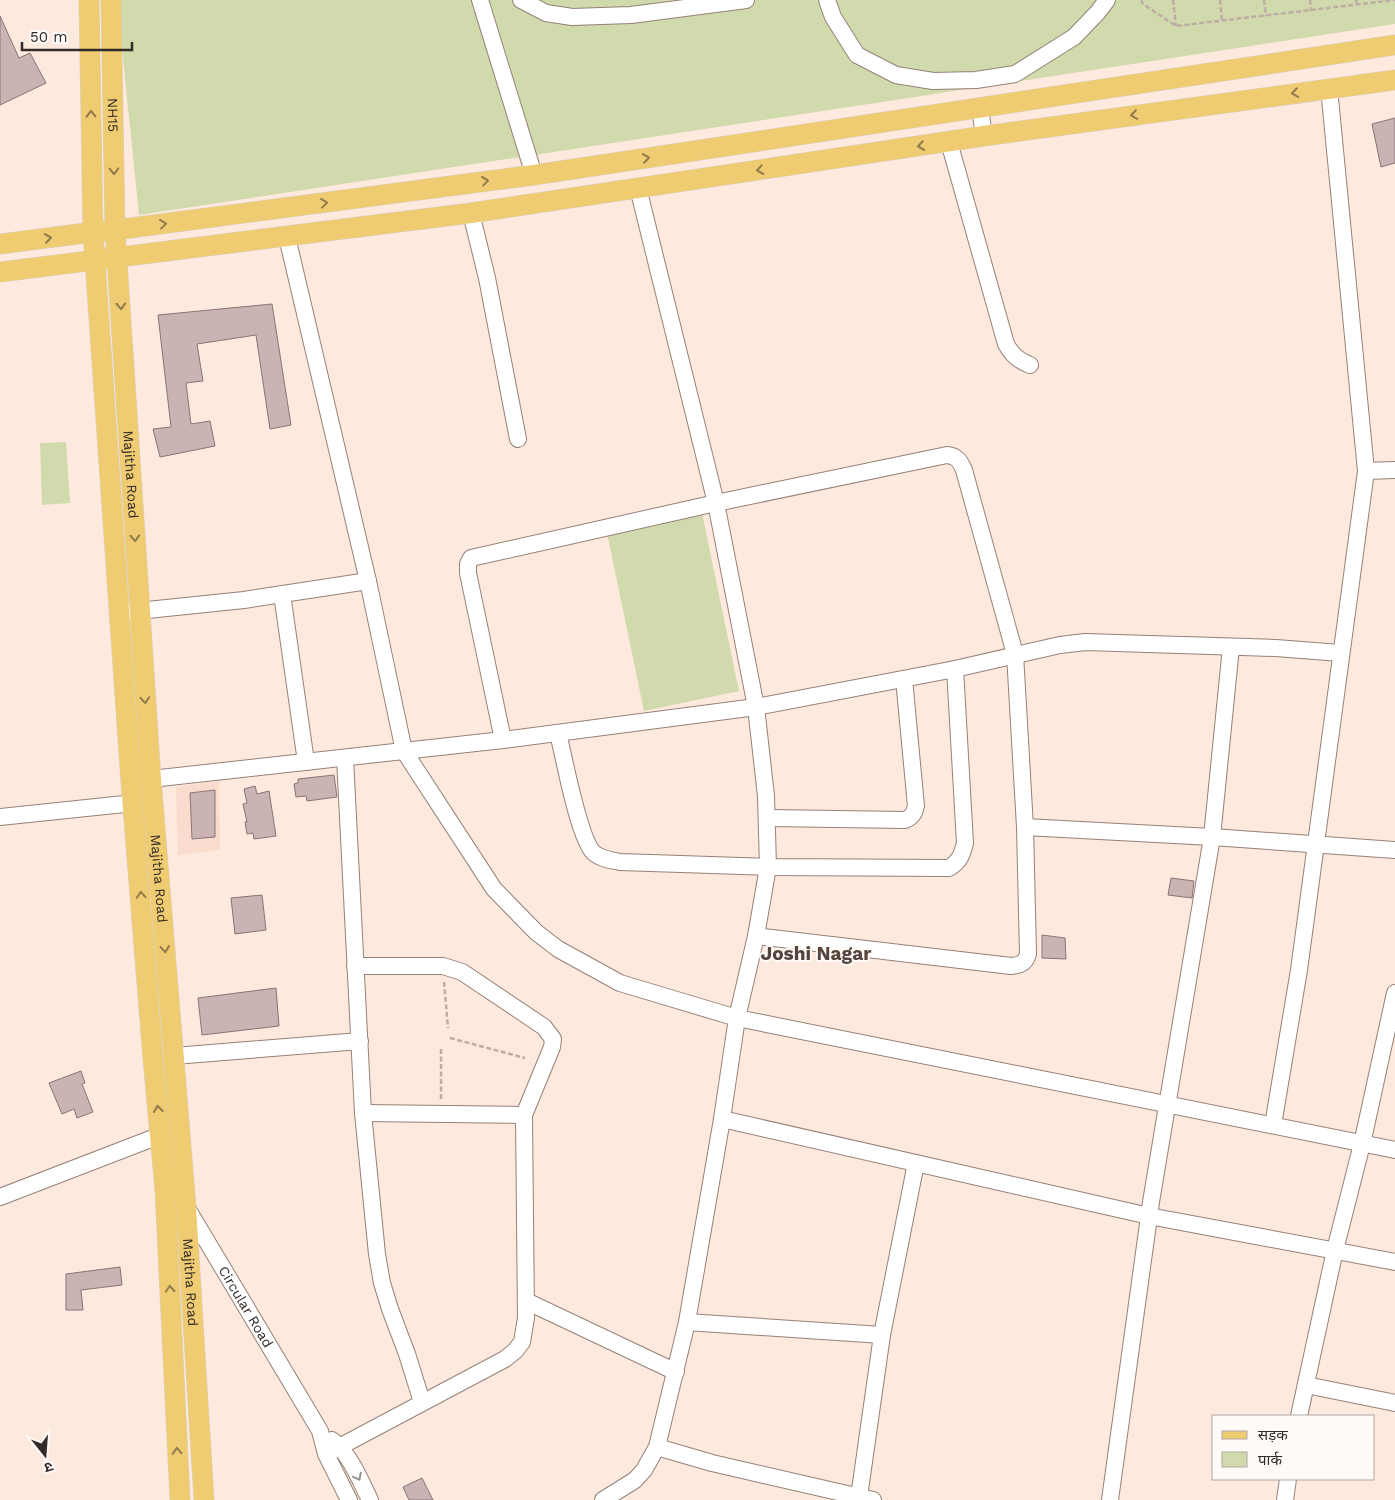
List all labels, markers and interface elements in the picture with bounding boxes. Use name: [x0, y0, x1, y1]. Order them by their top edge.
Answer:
scale bar: [22, 20, 132, 52]
text: 50 m: [30, 28, 67, 46]
one-way arrow: [1290, 87, 1298, 98]
street label: NH15: [105, 98, 121, 132]
one-way arrow: [86, 110, 96, 118]
one-way arrow: [1129, 110, 1138, 120]
one-way arrow: [916, 140, 925, 150]
one-way arrow: [642, 154, 651, 164]
one-way arrow: [756, 164, 764, 175]
one-way arrow: [109, 168, 119, 175]
one-way arrow: [481, 177, 490, 187]
one-way arrow: [321, 198, 329, 209]
one-way arrow: [160, 219, 168, 230]
one-way arrow: [45, 233, 53, 244]
one-way arrow: [115, 302, 126, 310]
street label: Majitha Road: [120, 430, 142, 519]
one-way arrow: [129, 534, 140, 542]
one-way arrow: [140, 696, 151, 704]
street label: Majitha Road: [148, 834, 171, 923]
one-way arrow: [135, 891, 146, 899]
district label: Joshi Nagar: [761, 942, 872, 965]
one-way arrow: [160, 945, 171, 953]
one-way arrow: [153, 1105, 164, 1113]
street label: Majitha Road: [180, 1238, 201, 1327]
street label: Circular Road: [215, 1263, 276, 1350]
one-way arrow: [164, 1285, 175, 1293]
legend: [1212, 1415, 1375, 1480]
text: सड़क: [1258, 1426, 1288, 1444]
north arrow: [20, 1430, 70, 1480]
one-way arrow: [172, 1447, 183, 1455]
text: पार्क: [1258, 1451, 1282, 1469]
text: उ: [42, 1459, 55, 1477]
one-way arrow: [352, 1472, 362, 1481]

